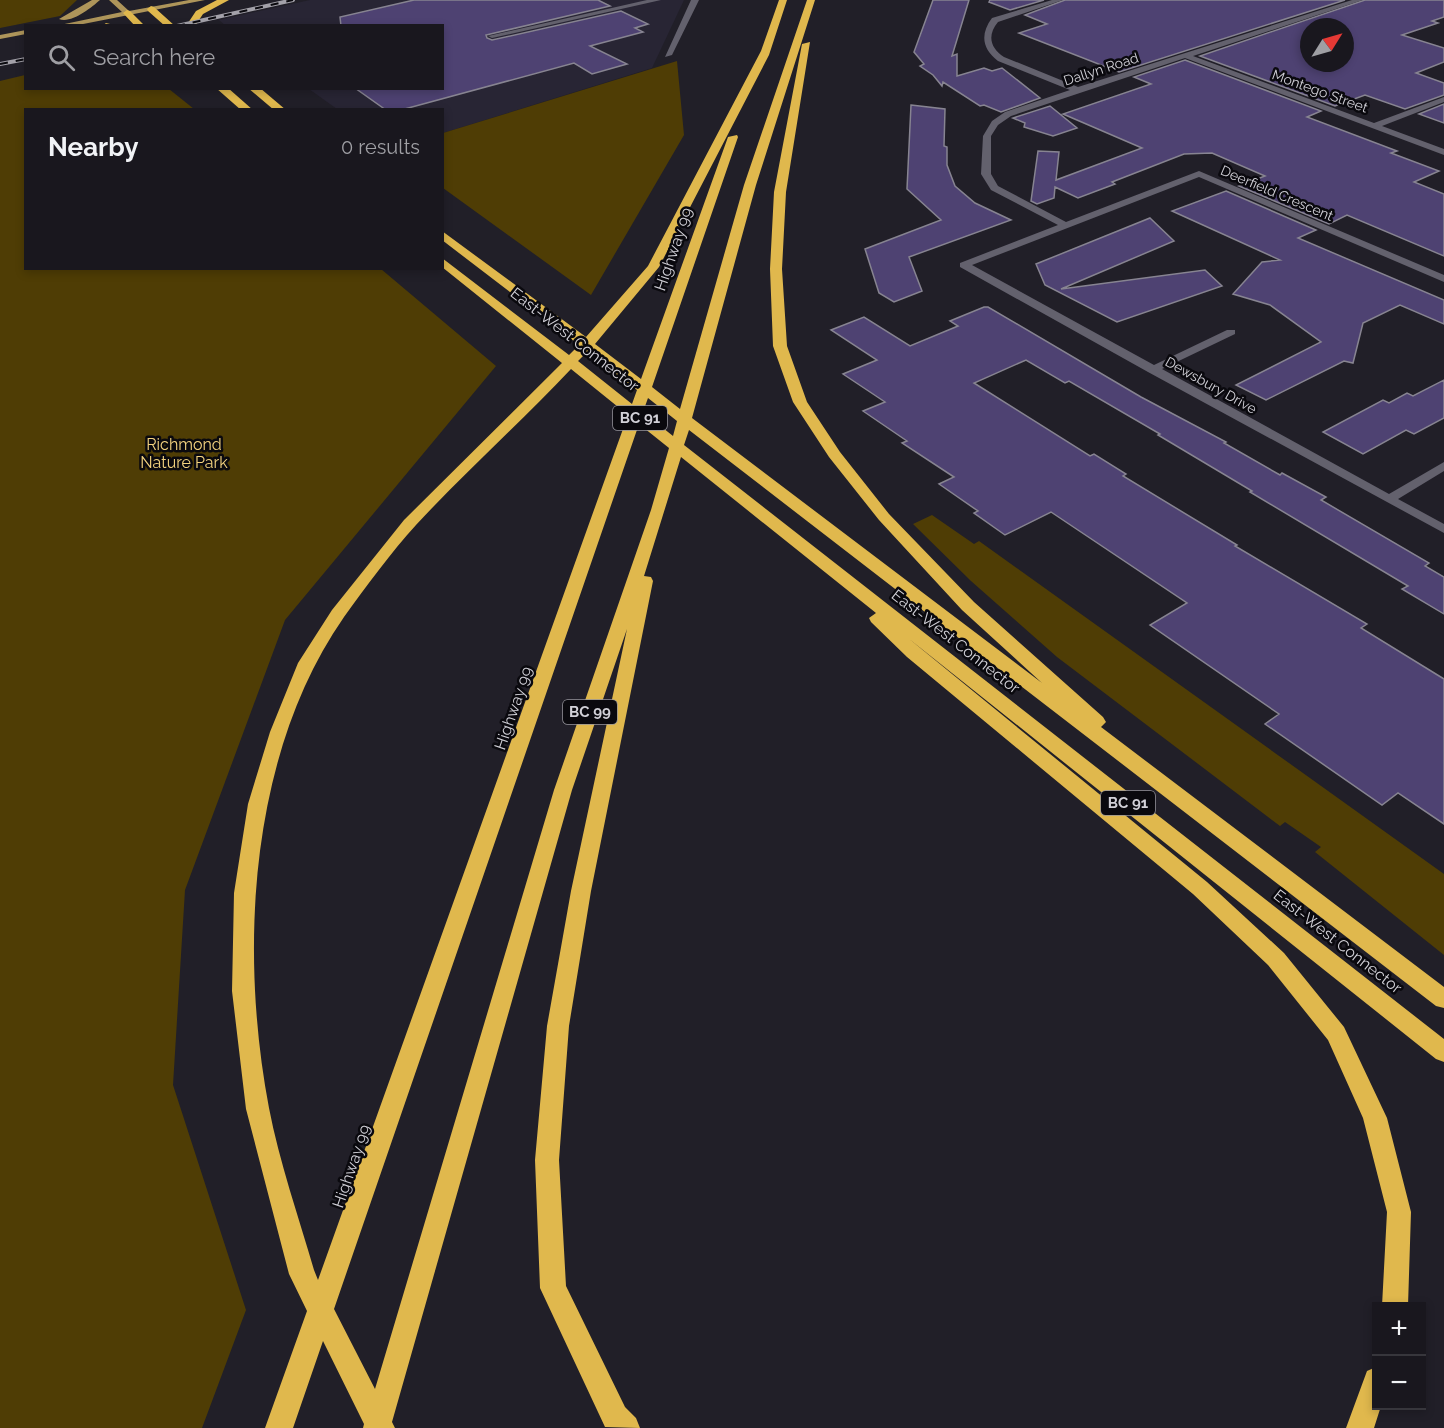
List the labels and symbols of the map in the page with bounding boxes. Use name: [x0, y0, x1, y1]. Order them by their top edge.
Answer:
north arrow: [1300, 18, 1354, 72]
street label: Dallyn Road: [1061, 49, 1141, 89]
street label: Montego Street: [1270, 66, 1370, 116]
street label: Deerfield Crescent: [1218, 162, 1336, 224]
street label: Highway 99: [650, 205, 697, 293]
street label: East-West Connector: [507, 283, 643, 396]
street label: Dewsbury Drive: [1162, 353, 1260, 417]
road number: BC 91: [613, 406, 667, 430]
park label: Richmond Nature Park: [140, 435, 228, 472]
street label: East-West Connector: [888, 585, 1024, 698]
street label: Highway 99: [490, 664, 537, 752]
road number: BC 99: [563, 700, 617, 724]
road number: BC 91: [1101, 791, 1155, 815]
street label: East-West Connector: [1270, 885, 1406, 998]
street label: Highway 99: [328, 1122, 375, 1210]

